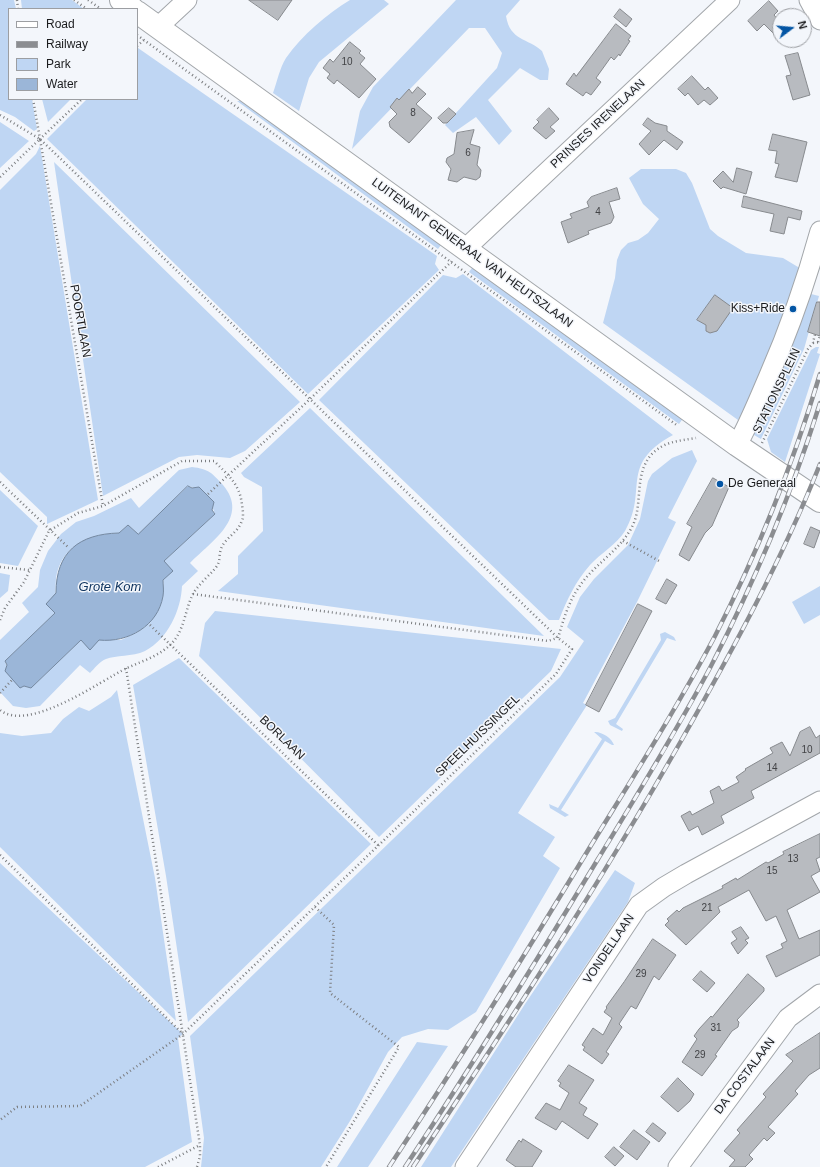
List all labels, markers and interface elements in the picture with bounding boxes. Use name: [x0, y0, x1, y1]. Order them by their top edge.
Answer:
legend: [8, 8, 138, 100]
north arrow: [772, 8, 812, 48]
text: Road: [46, 17, 75, 31]
text: N: [796, 19, 809, 30]
text: Railway: [46, 37, 88, 51]
house number: 10: [341, 56, 353, 68]
text: Park: [46, 57, 71, 71]
street label: PRINSES IRENELAAN: [548, 76, 648, 172]
text: Water: [46, 77, 78, 91]
house number: 8: [410, 107, 416, 119]
house number: 6: [465, 147, 471, 159]
street label: LUITENANT GENERAAL VAN HEUTSZLAAN: [369, 175, 575, 331]
house number: 4: [595, 206, 601, 218]
street label: POORTLAAN: [67, 283, 93, 359]
place label: Kiss+Ride: [731, 302, 785, 316]
marker: Kiss+Ride: [788, 304, 798, 314]
street label: STATIONSPLEIN: [750, 346, 804, 436]
place label: De Generaal: [728, 477, 796, 491]
marker: De Generaal: [715, 479, 725, 489]
water label: Grote Kom: [79, 579, 141, 595]
street label: SPEELHUISSINGEL: [433, 692, 523, 780]
street label: BORLAAN: [256, 713, 308, 763]
house number: 10: [801, 744, 813, 756]
house number: 14: [766, 762, 778, 774]
house number: 13: [787, 853, 799, 865]
house number: 15: [766, 865, 778, 877]
house number: 21: [701, 902, 713, 914]
street label: VONDELLAAN: [580, 912, 638, 986]
house number: 29: [635, 968, 647, 980]
house number: 31: [710, 1022, 722, 1034]
street label: DA COSTALAAN: [712, 1035, 778, 1117]
house number: 29: [694, 1049, 706, 1061]

